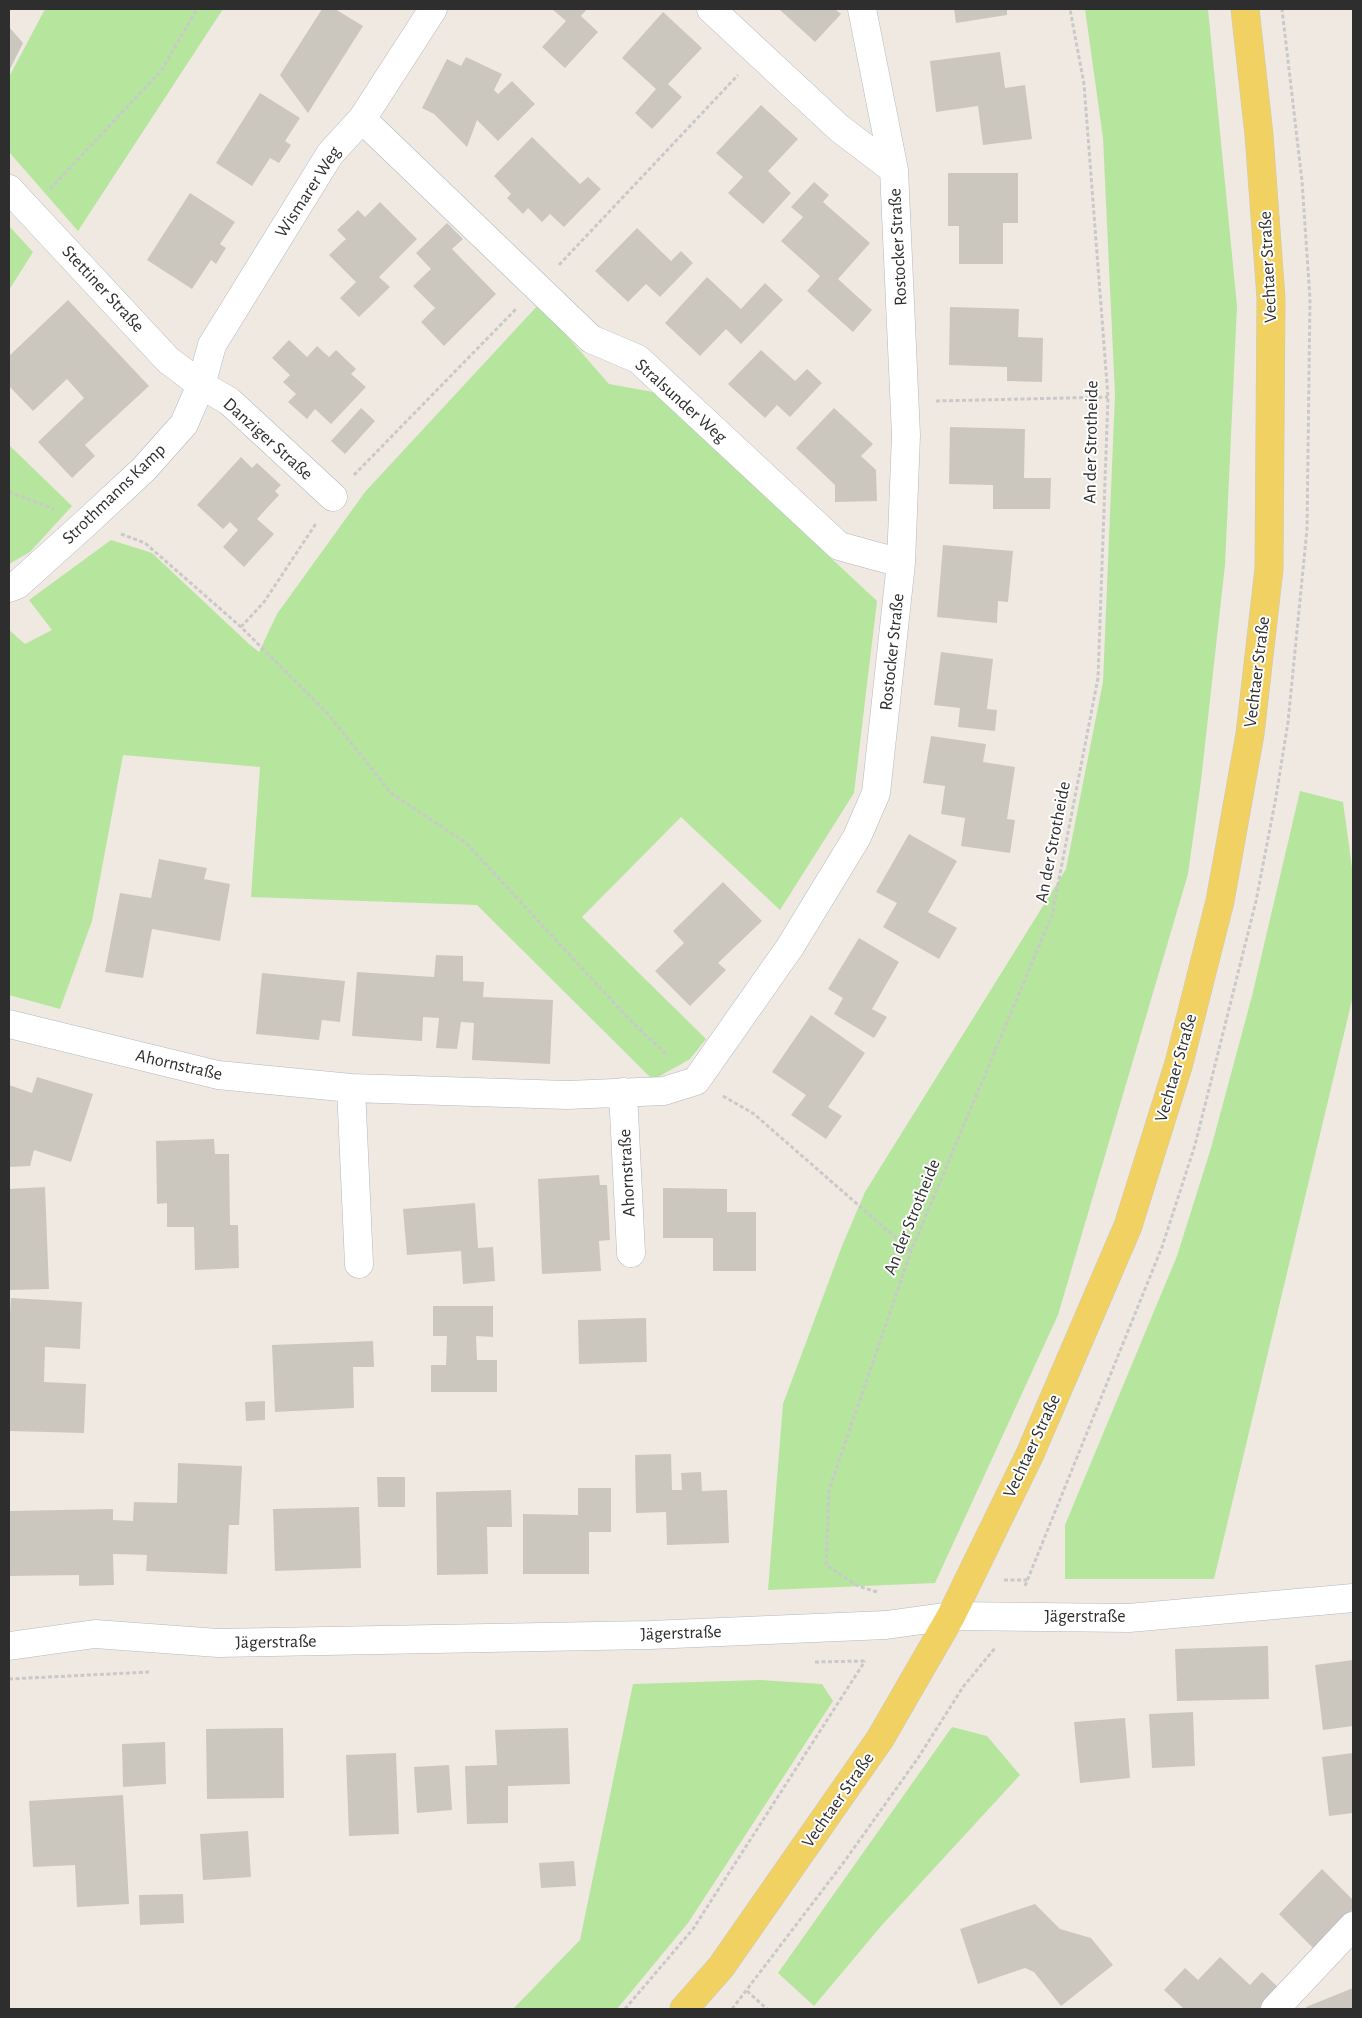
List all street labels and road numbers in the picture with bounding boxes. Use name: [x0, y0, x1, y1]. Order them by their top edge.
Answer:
street label: Wismarer Weg: [270, 142, 346, 242]
street label: Rostocker Straße: [884, 188, 912, 306]
street label: Vechtaer Straße: [1254, 211, 1282, 323]
street label: Stettiner Straße: [57, 241, 149, 337]
street label: Stralsunder Weg: [631, 354, 731, 448]
street label: An der Strotheide: [1079, 380, 1103, 504]
street label: Danziger Straße: [219, 393, 317, 485]
street label: Strothmanns Kamp: [58, 439, 170, 549]
street label: Rostocker Straße: [875, 592, 909, 712]
street label: Vechtaer Straße: [1239, 615, 1275, 729]
street label: An der Strotheide: [1031, 780, 1075, 904]
street label: Vechtaer Straße: [1150, 1011, 1202, 1125]
street label: Ahornstraße: [134, 1045, 224, 1085]
street label: Ahornstraße: [614, 1128, 640, 1218]
street label: An der Strotheide: [879, 1156, 945, 1278]
street label: Vechtaer Straße: [999, 1391, 1065, 1501]
street label: Jägerstraße: [1044, 1606, 1126, 1628]
street label: Jägerstraße: [640, 1621, 722, 1645]
street label: Jägerstraße: [235, 1630, 317, 1654]
street label: Vechtaer Straße: [797, 1748, 879, 1852]

